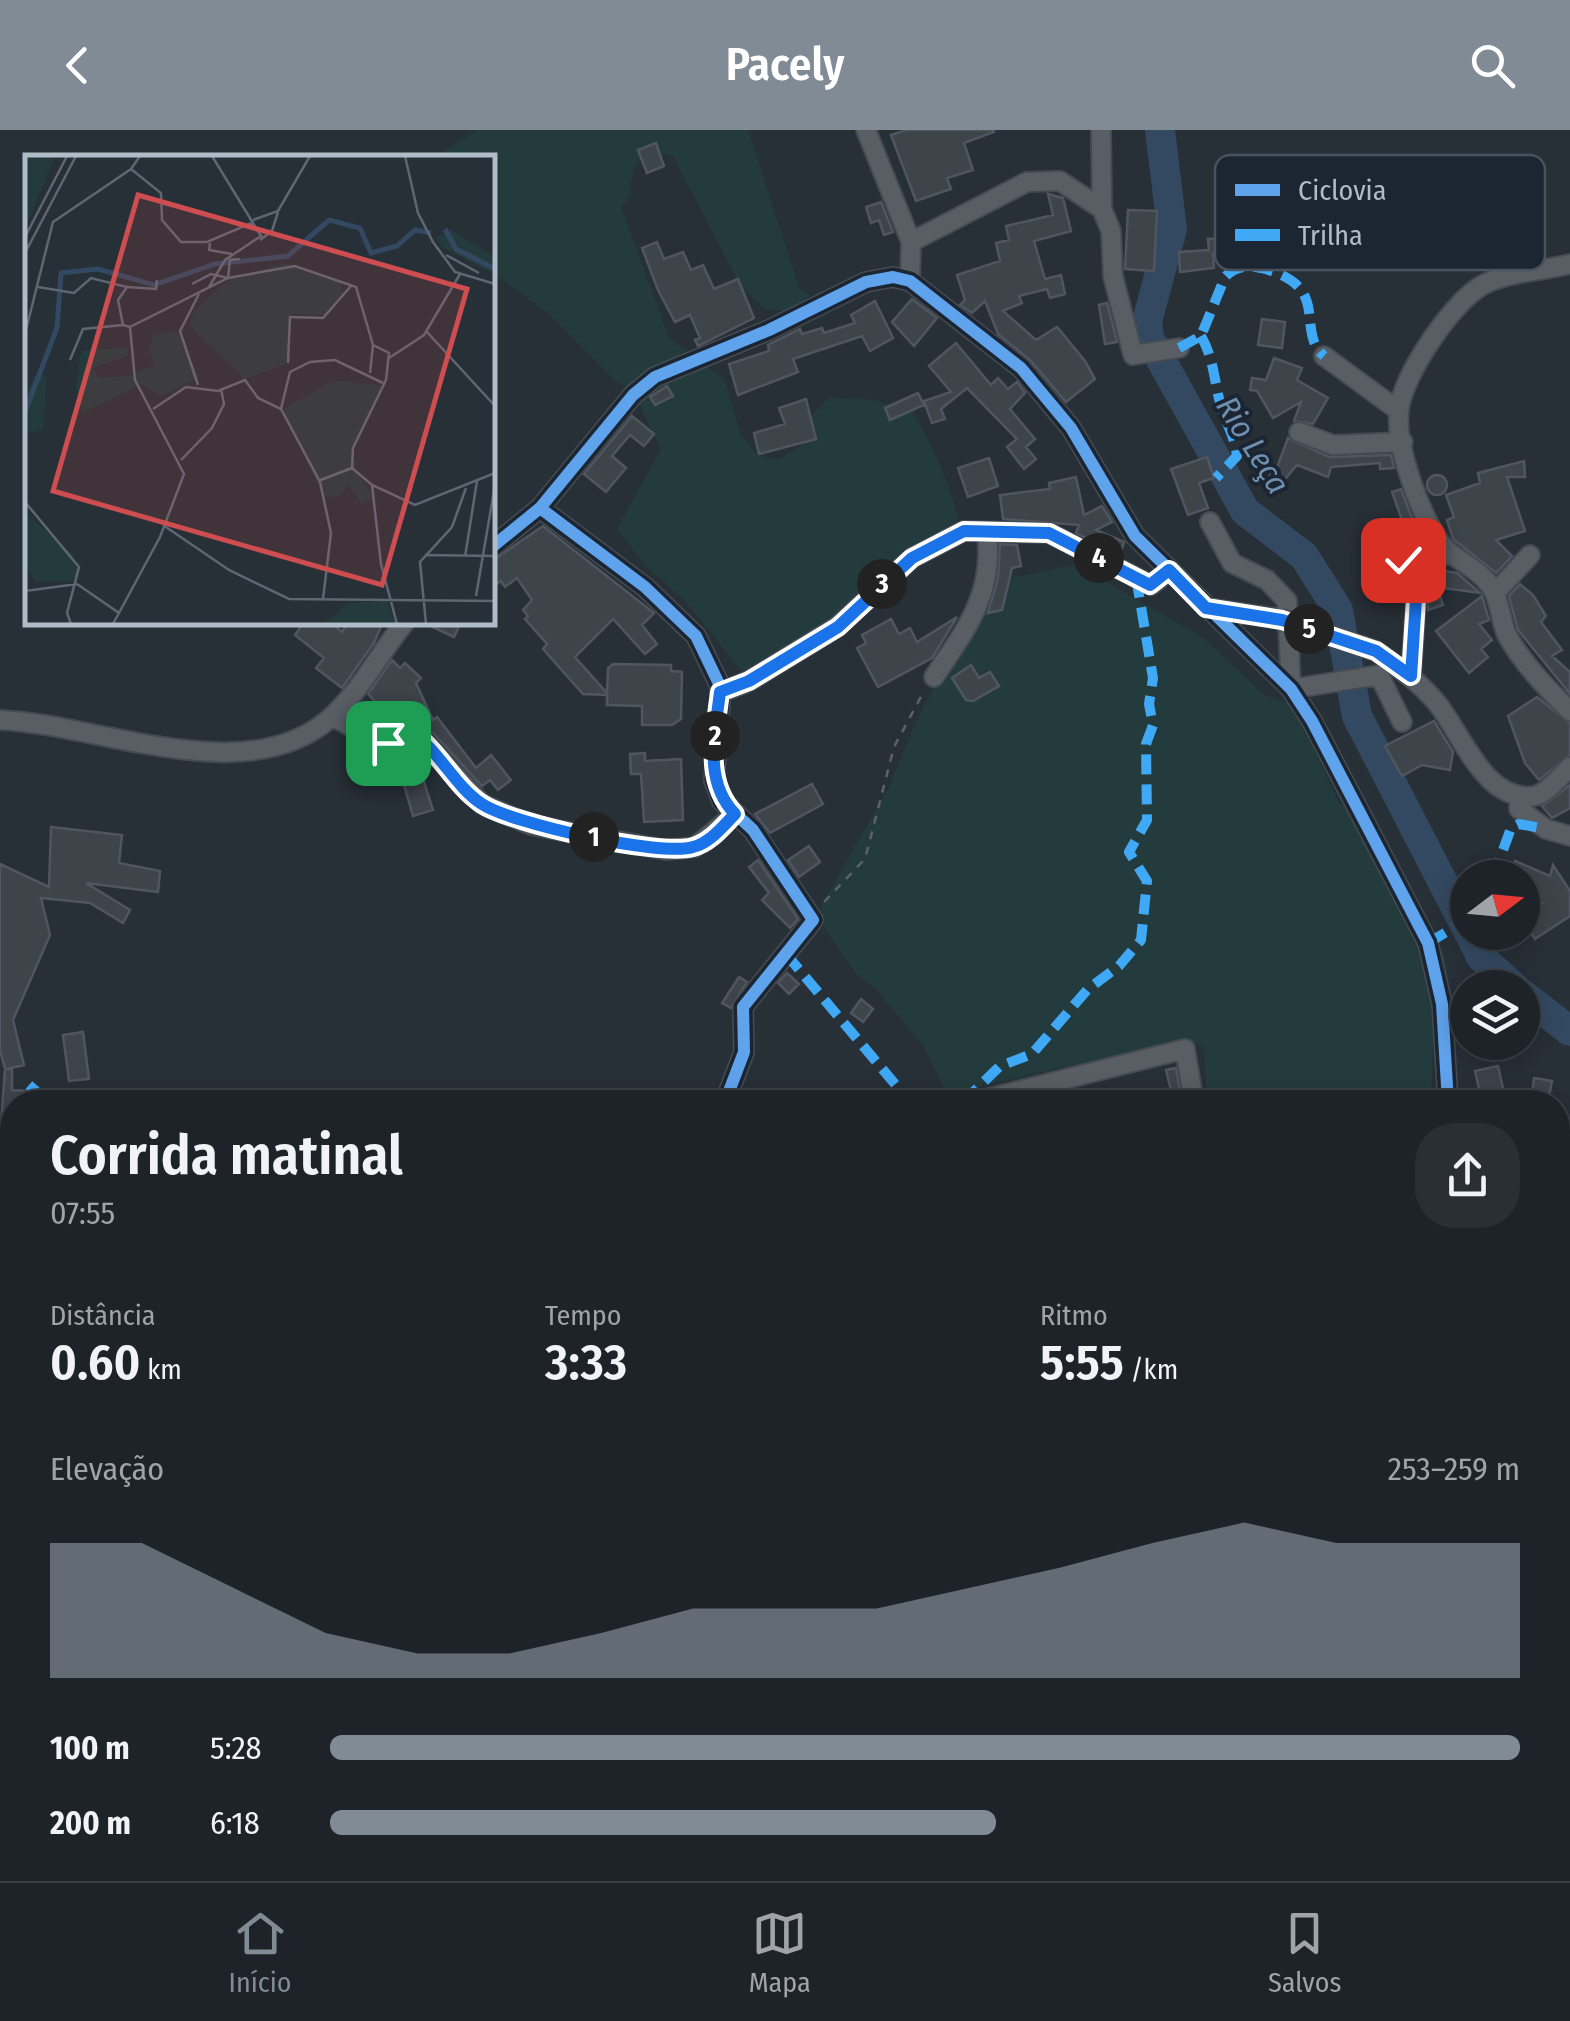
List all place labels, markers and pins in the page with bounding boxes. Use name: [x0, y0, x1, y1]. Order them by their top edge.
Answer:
pin: [1361, 518, 1446, 603]
pin: 4: [1074, 533, 1124, 583]
pin: 3: [857, 559, 907, 609]
pin: 5: [1284, 604, 1334, 654]
pin: [346, 701, 431, 786]
pin: 2: [690, 711, 740, 761]
pin: 1: [569, 812, 619, 862]

